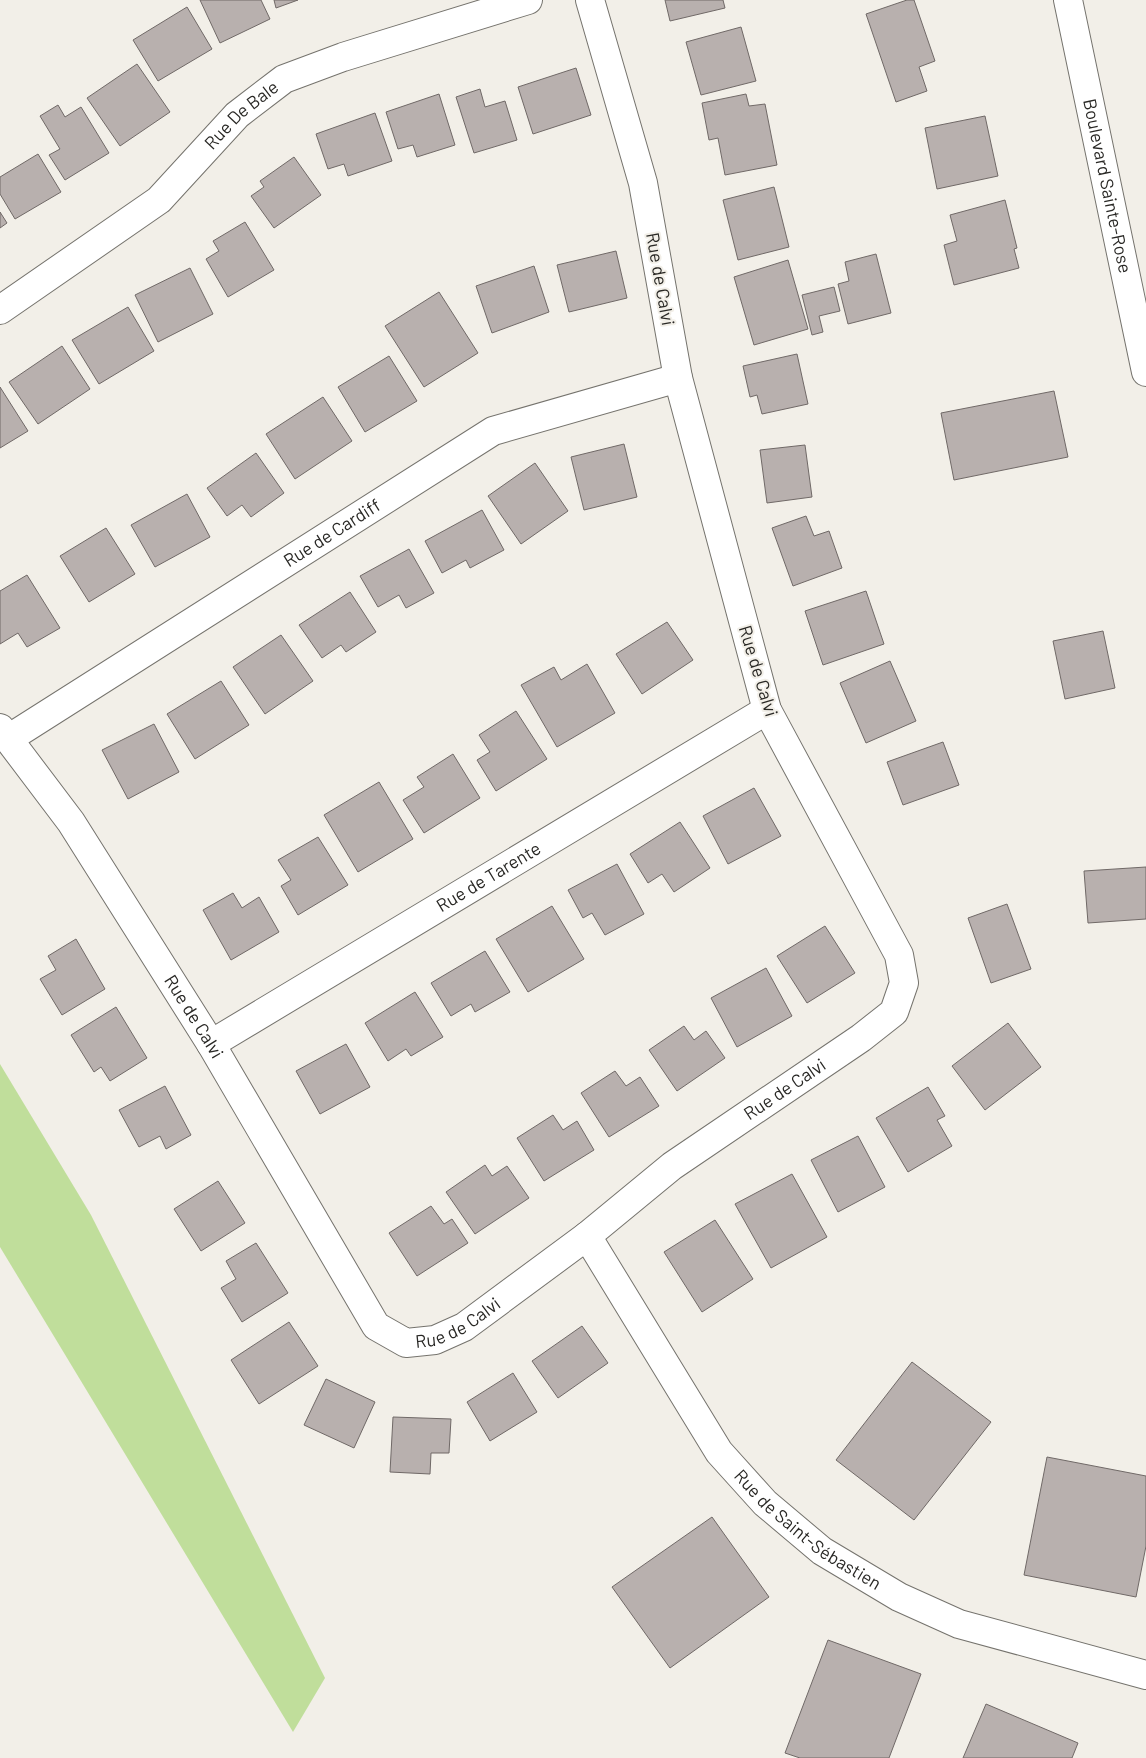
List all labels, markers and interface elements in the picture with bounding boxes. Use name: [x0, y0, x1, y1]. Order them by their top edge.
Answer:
street label: Rue De Bale: [199, 75, 282, 153]
street label: Boulevard Sainte-Rose: [1079, 96, 1137, 275]
street label: Rue de Calvi: [642, 231, 680, 327]
street label: Rue de Cardiff: [279, 493, 384, 571]
street label: Rue de Calvi: [735, 622, 783, 719]
street label: Rue de Tarente: [432, 837, 544, 916]
street label: Rue de Calvi: [160, 970, 229, 1062]
street label: Rue de Calvi: [739, 1053, 830, 1124]
street label: Rue de Calvi: [414, 1292, 504, 1352]
street label: Rue de Saint-Sébastien: [730, 1464, 886, 1594]

